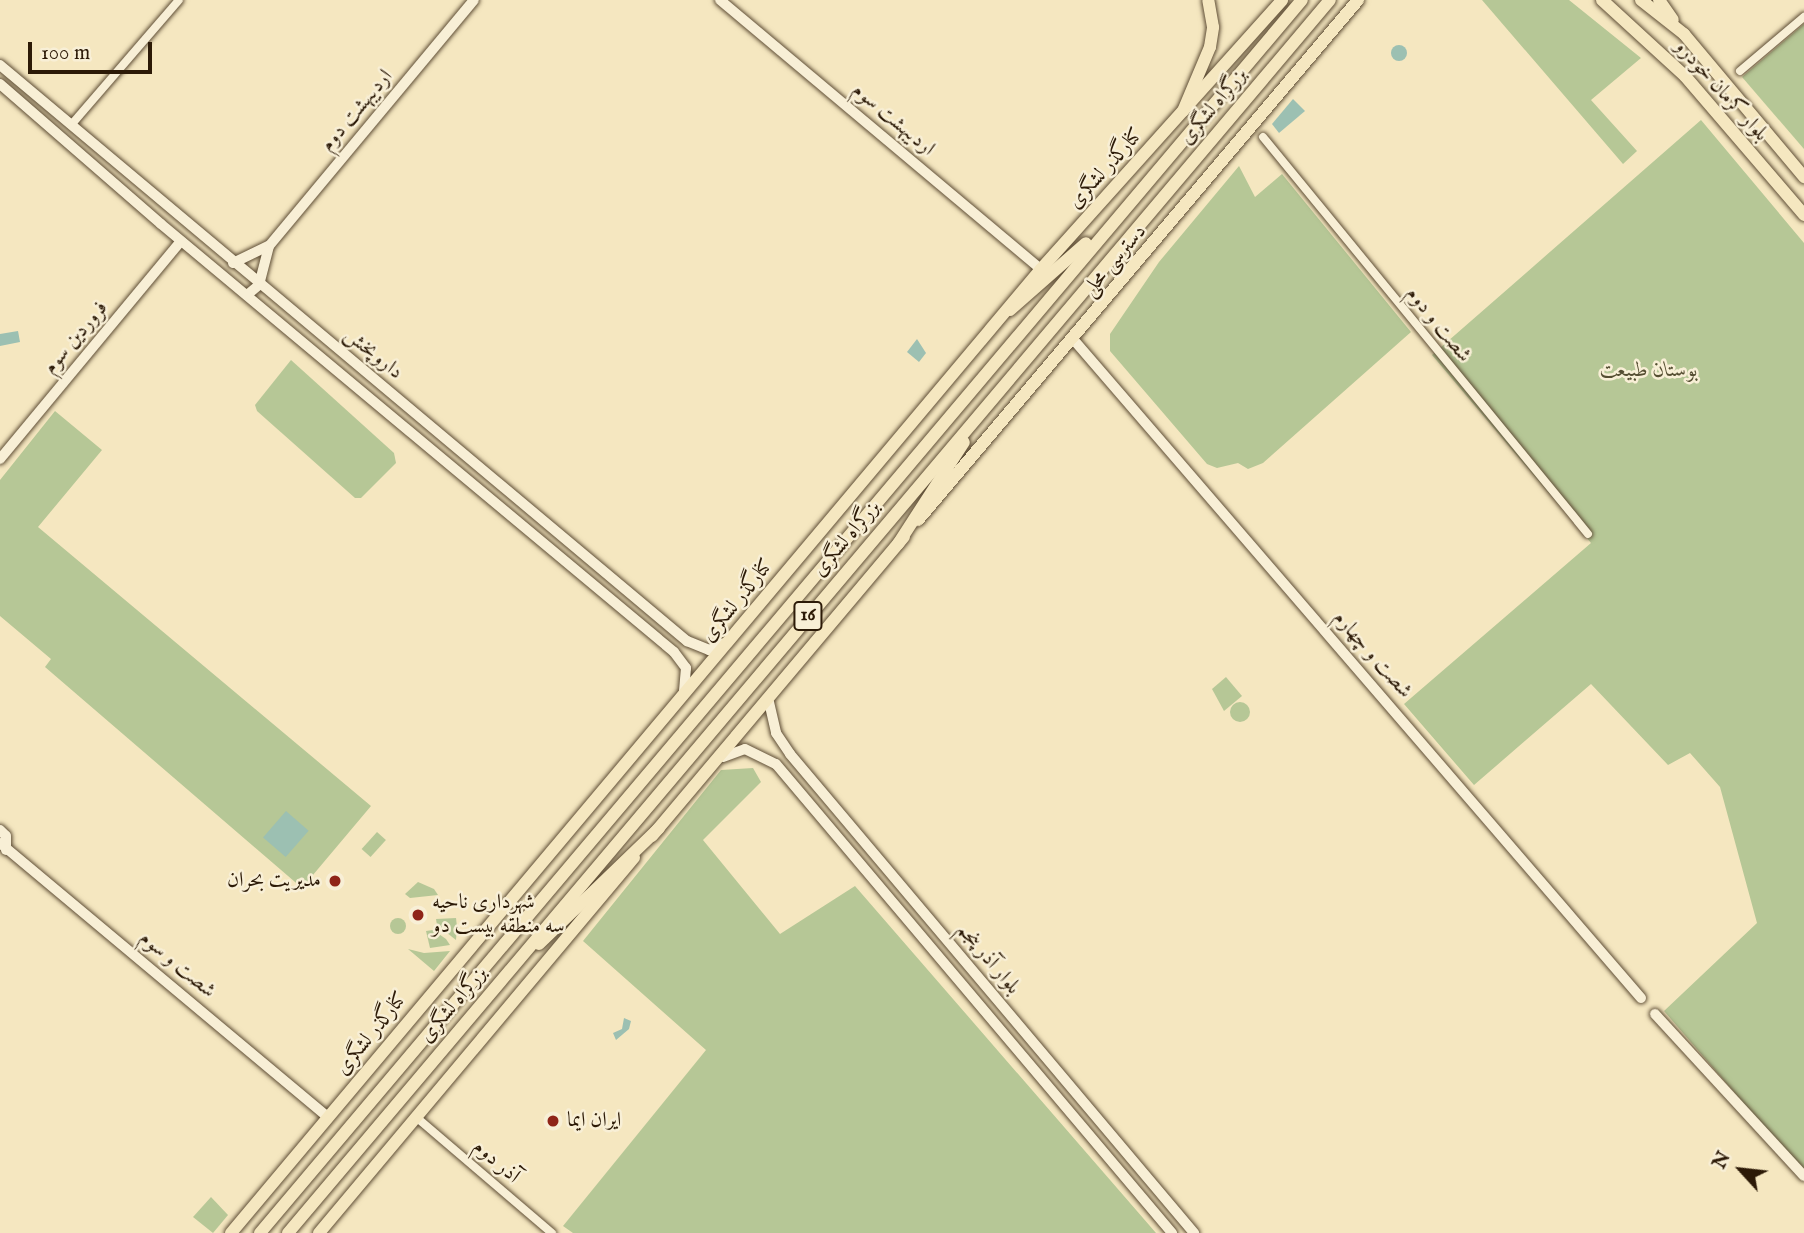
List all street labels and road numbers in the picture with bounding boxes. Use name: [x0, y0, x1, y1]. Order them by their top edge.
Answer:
street label: بلوار کرمان خودرو: [1669, 35, 1773, 147]
street label: بزرگراه لشگری: [1175, 64, 1253, 150]
street label: اردیبهشت دوم: [315, 65, 399, 157]
street label: اردیبهشت سوم: [846, 78, 940, 162]
street label: کنارگذر لشگری: [1063, 123, 1149, 215]
street label: دسترسی محلی: [1077, 220, 1153, 302]
street label: شصت و دوم: [1400, 282, 1476, 368]
street label: فروردین سوم: [38, 296, 114, 380]
street label: داروپخش: [338, 323, 408, 385]
street label: بزرگراه لشگری: [808, 496, 886, 582]
street label: کنارگذر لشگری: [697, 554, 779, 648]
road number: 16: [792, 600, 824, 632]
street label: شصت و چهارم: [1327, 606, 1417, 704]
street label: بلوار آذر پنجم: [951, 918, 1025, 1000]
street label: شصت و سوم: [134, 926, 220, 1004]
street label: بزرگراه لشگری: [415, 962, 493, 1048]
street label: کنارگذر لشگری: [331, 987, 413, 1081]
street label: آذر دوم: [467, 1135, 525, 1189]

